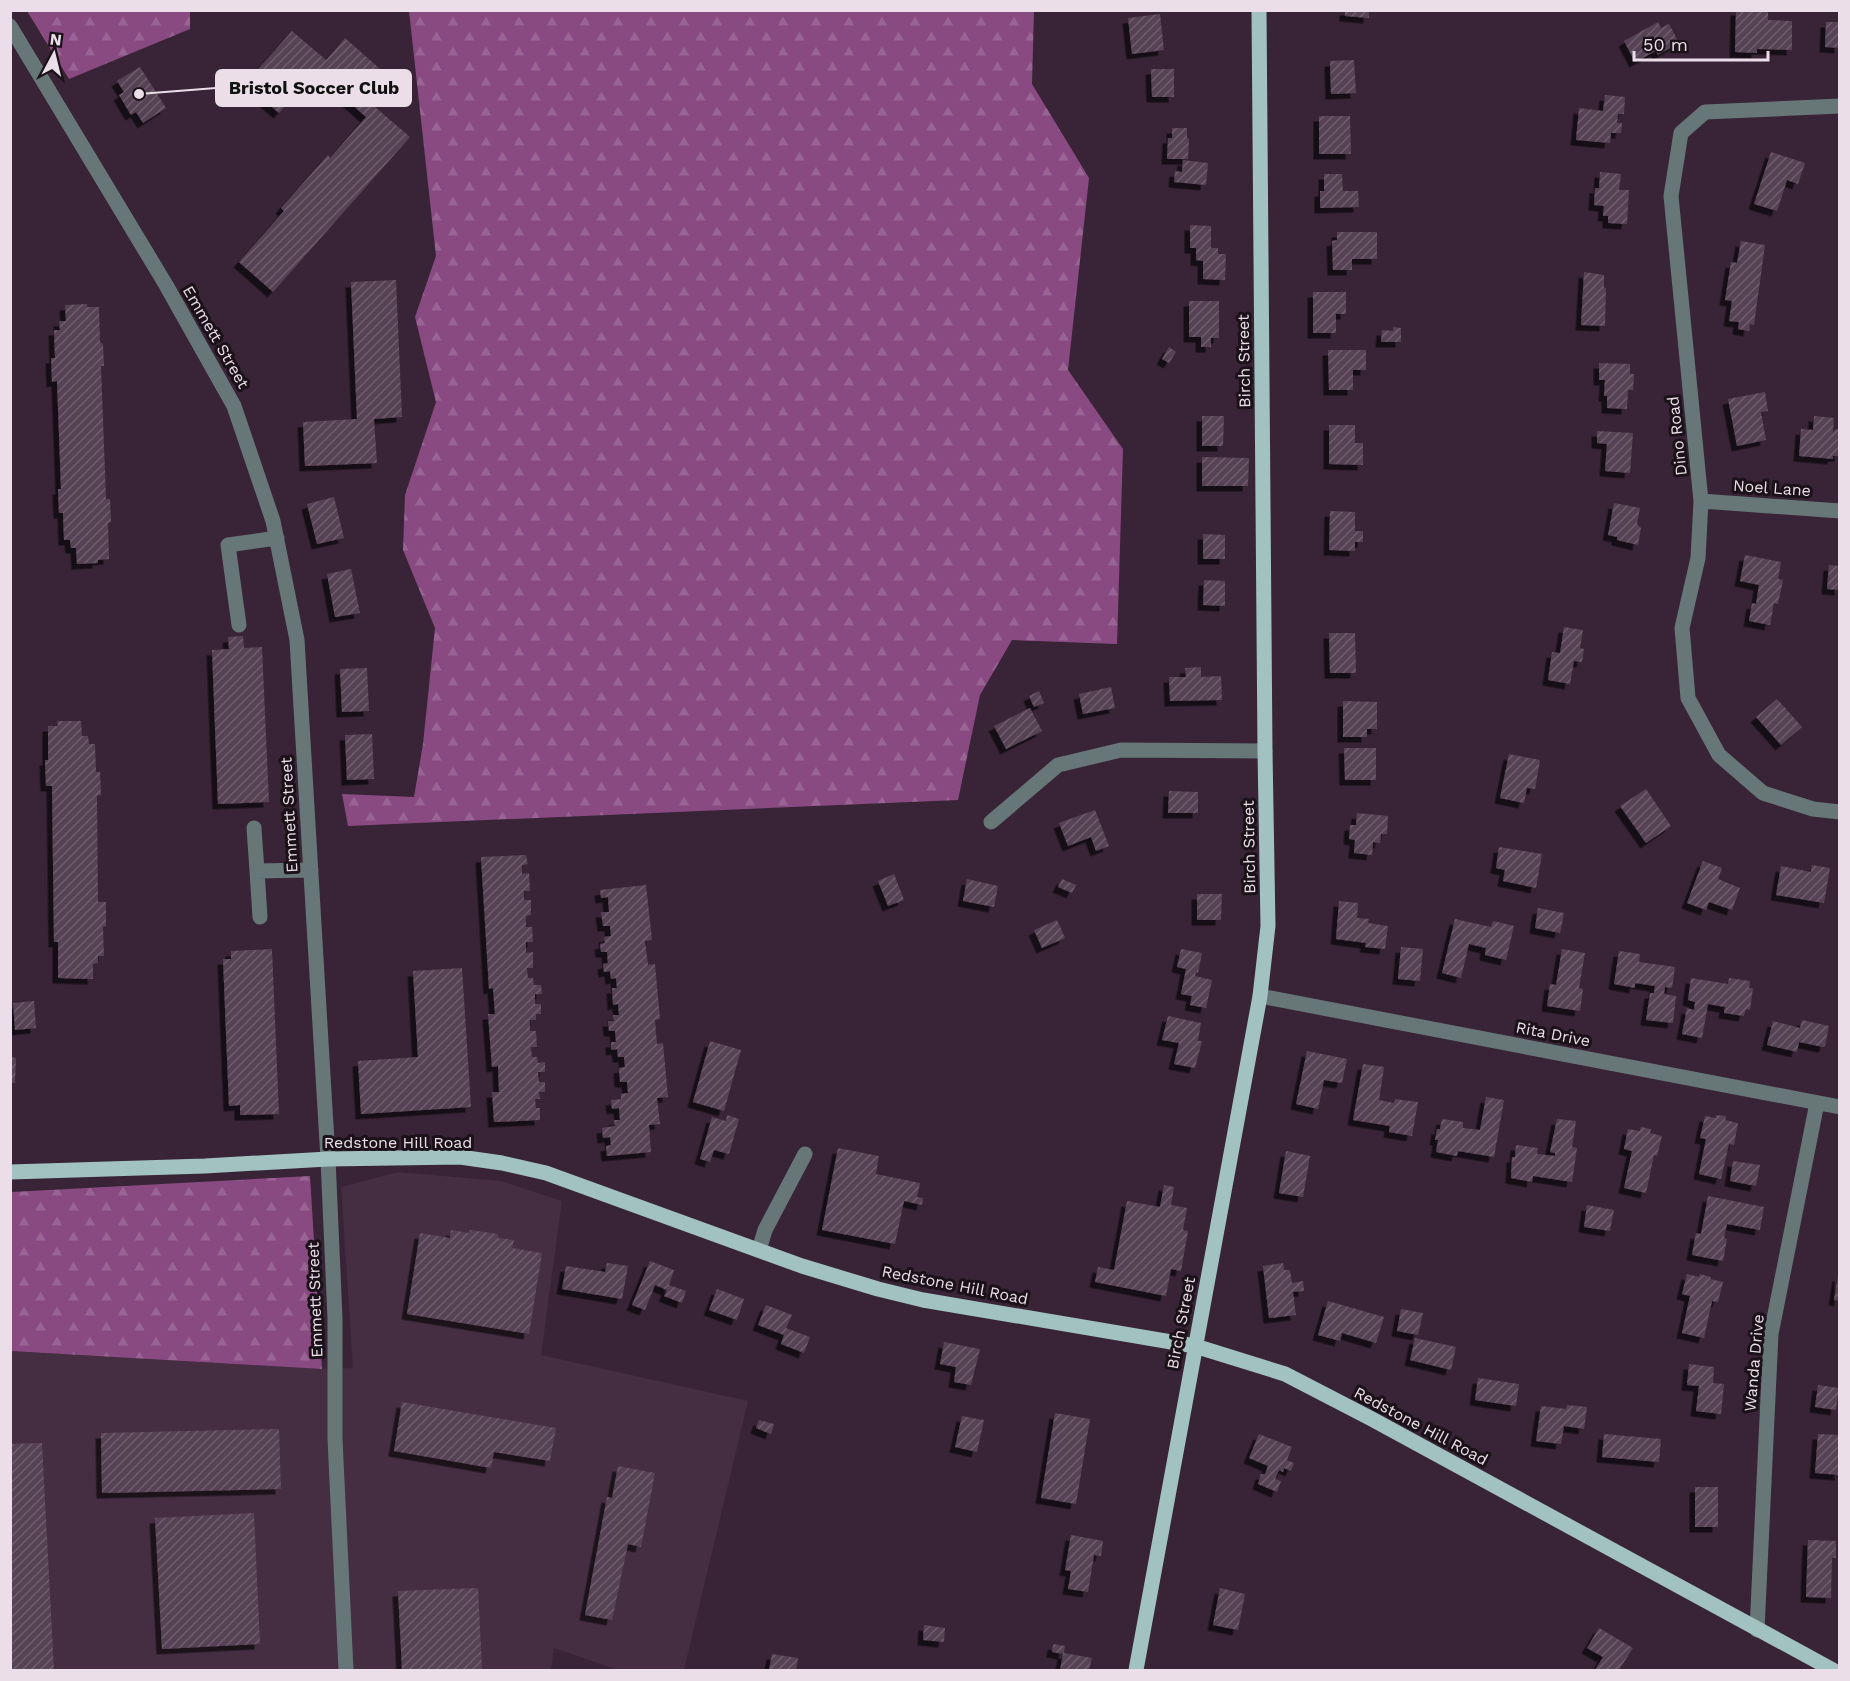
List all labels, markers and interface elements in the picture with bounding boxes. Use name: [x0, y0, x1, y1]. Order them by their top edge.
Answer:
north arrow: [24, 24, 84, 84]
scale bar: [1634, 24, 1768, 62]
text: N: [49, 29, 63, 50]
text: 50 m: [1643, 34, 1688, 55]
callout: Bristol Soccer Club: [216, 70, 411, 106]
text: Bristol Soccer Club: [229, 77, 399, 98]
street label: Emmett Street: [179, 282, 253, 392]
street label: Birch Street: [1234, 314, 1254, 408]
street label: Dino Road: [1663, 395, 1691, 477]
street label: Noel Lane: [1732, 476, 1812, 500]
street label: Emmett Street: [276, 756, 302, 873]
street label: Birch Street: [1239, 800, 1259, 894]
street label: Rita Drive: [1514, 1017, 1592, 1051]
street label: Redstone Hill Road: [324, 1133, 472, 1152]
street label: Emmett Street: [303, 1242, 327, 1358]
street label: Redstone Hill Road: [880, 1261, 1030, 1309]
street label: Birch Street: [1163, 1275, 1199, 1371]
street label: Wanda Drive: [1740, 1314, 1768, 1412]
street label: Redstone Hill Road: [1351, 1383, 1491, 1469]

